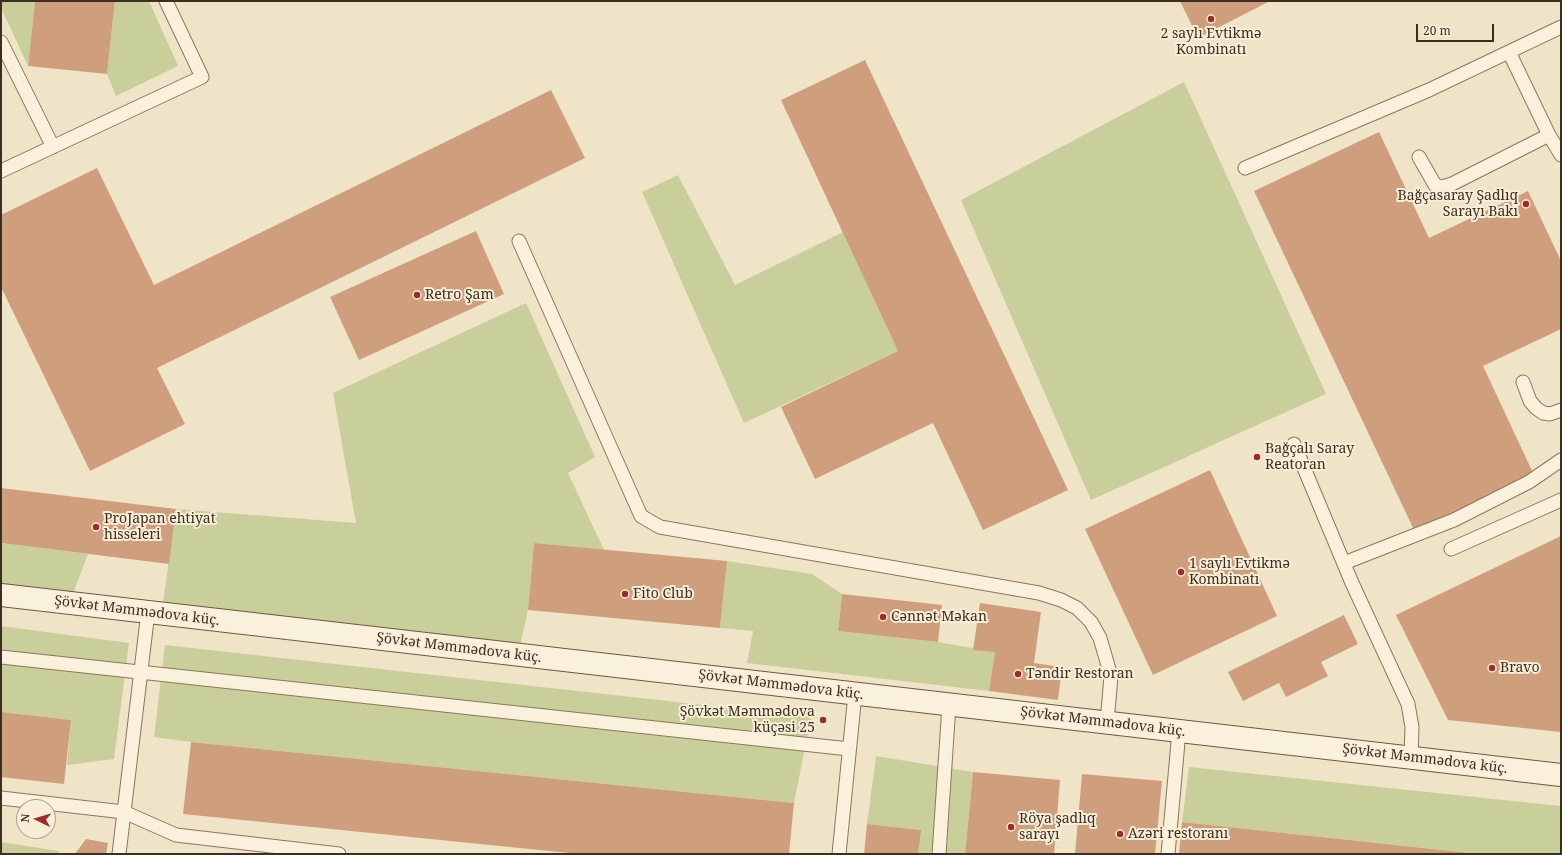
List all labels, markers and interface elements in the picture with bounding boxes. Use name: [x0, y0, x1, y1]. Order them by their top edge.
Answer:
marker: 2 saylı Evtikmə Kombinatı: [1206, 14, 1216, 24]
scale bar: [1418, 16, 1496, 42]
text: 20 m: [1423, 22, 1451, 39]
place label: 2 saylı Evtikmə Kombinatı: [1161, 26, 1261, 58]
place label: Bağçasaray Şadlıq Sarayı Bakı: [1397, 188, 1518, 220]
marker: Bağçasaray Şadlıq Sarayı Bakı: [1521, 199, 1531, 209]
place label: Retro Şam: [425, 287, 494, 303]
marker: Retro Şam: [412, 290, 422, 300]
place label: Bağçalı Saray Reatoran: [1265, 441, 1354, 474]
marker: Bağçalı Saray Reatoran: [1252, 452, 1262, 462]
place label: ProJapan ehtiyat hisseleri: [104, 511, 216, 544]
marker: ProJapan ehtiyat hisseleri: [91, 522, 101, 532]
place label: 1 saylı Evtikmə Kombinatı: [1189, 556, 1290, 588]
marker: 1 saylı Evtikmə Kombinatı: [1176, 567, 1186, 577]
place label: Fito Club: [633, 586, 693, 602]
marker: Fito Club: [620, 589, 630, 599]
street label: Şövkət Məmmədova küç.: [53, 593, 221, 629]
place label: Cənnət Məkan: [891, 609, 987, 625]
marker: Cənnət Məkan: [878, 612, 888, 622]
street label: Şövkət Məmmədova küç.: [375, 630, 543, 666]
place label: Bravo: [1500, 660, 1540, 676]
marker: Bravo: [1487, 663, 1497, 673]
place label: Təndir Restoran: [1026, 666, 1134, 682]
street label: Şövkət Məmmədova küç.: [697, 667, 865, 703]
marker: Təndir Restoran: [1013, 669, 1023, 679]
place label: Şövkət Məmmədova küçəsi 25: [680, 704, 815, 736]
street label: Şövkət Məmmədova küç.: [1019, 704, 1187, 740]
marker: Şövkət Məmmədova küçəsi 25: [818, 715, 828, 725]
street label: Şövkət Məmmədova küç.: [1341, 741, 1509, 777]
north arrow: [16, 799, 56, 839]
place label: Röya şadlıq sarayı: [1019, 811, 1096, 844]
text: N: [17, 813, 32, 823]
marker: Röya şadlıq sarayı: [1006, 822, 1016, 832]
place label: Azəri restoranı: [1128, 826, 1228, 842]
marker: Azəri restoranı: [1115, 829, 1125, 839]

